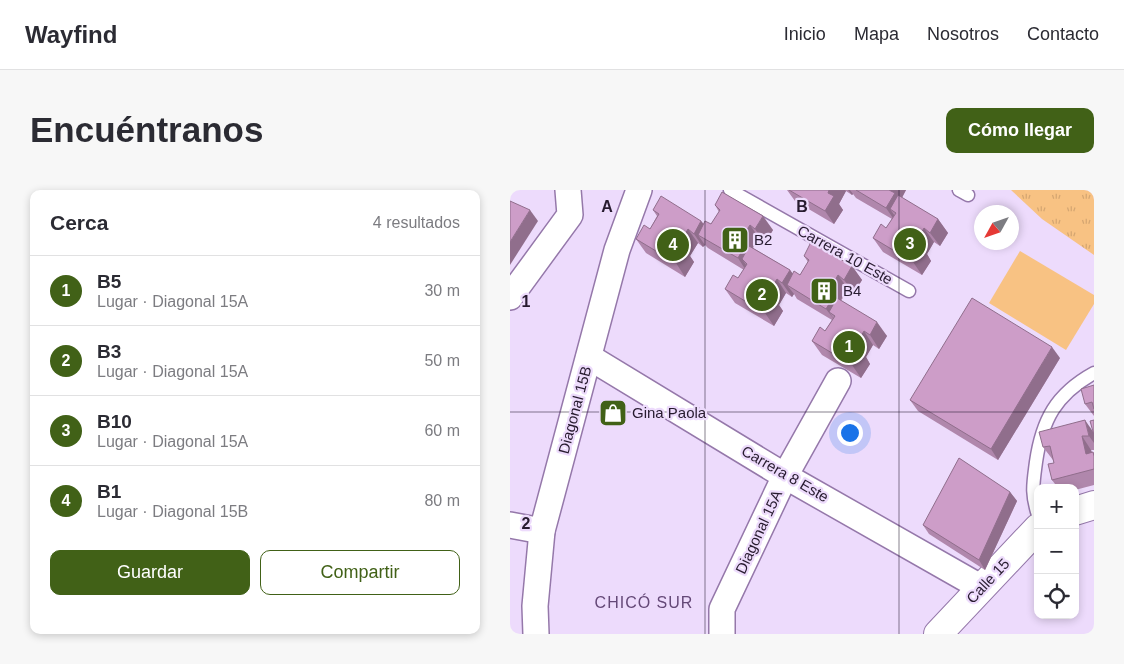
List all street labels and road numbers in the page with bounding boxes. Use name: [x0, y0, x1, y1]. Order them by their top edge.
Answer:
street label: Carrera 10 Este: [795, 221, 896, 288]
street label: Diagonal 15B: [555, 364, 594, 456]
street label: Carrera 8 Este: [739, 442, 832, 505]
street label: Diagonal 15A: [732, 487, 785, 576]
street label: Calle 15: [963, 555, 1013, 607]

